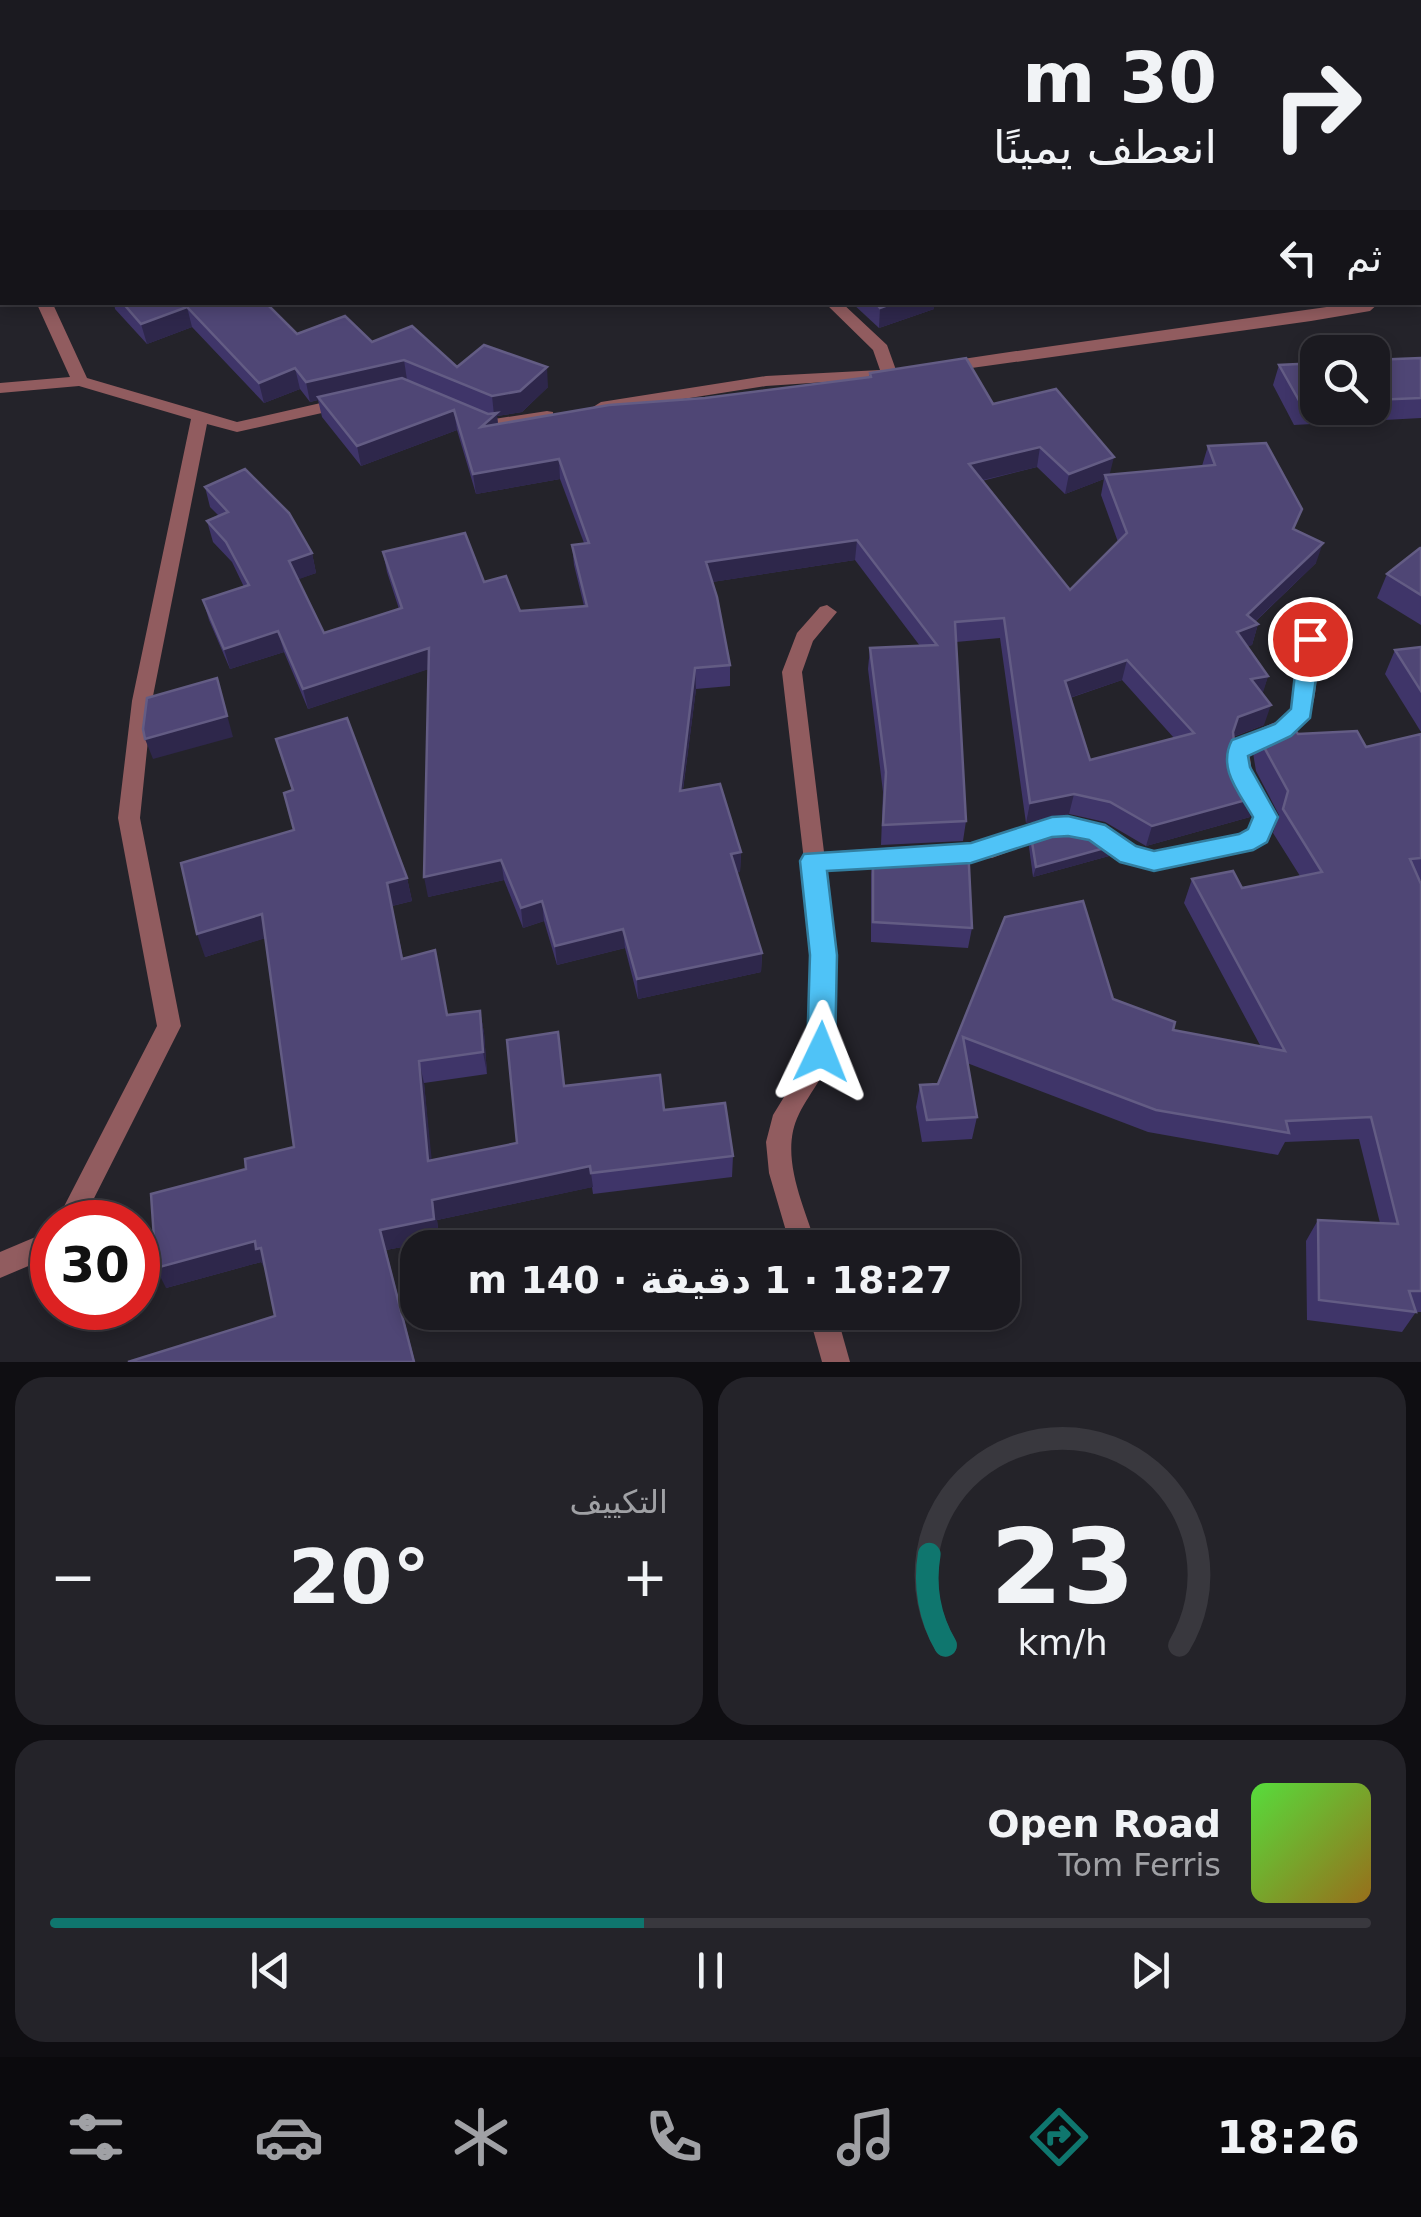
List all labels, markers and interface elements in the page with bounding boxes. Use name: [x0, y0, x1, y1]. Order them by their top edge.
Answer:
text: 30 m: [1022, 37, 1217, 119]
icon: right: [1252, 40, 1382, 170]
text: انعطف يمينًا: [993, 121, 1217, 174]
icon: left: [1271, 230, 1326, 285]
text: ثم: [1346, 236, 1382, 280]
map controls: [1300, 335, 1390, 425]
button: search: [1300, 335, 1390, 425]
pin: [1268, 597, 1353, 682]
icon: arrive: [1283, 612, 1338, 667]
position arrow: [769, 1000, 873, 1104]
speed limit sign: 30: [30, 1200, 160, 1330]
text: 18:27 · 1 دقيقة · 140 m: [468, 1258, 952, 1302]
text: التكييف: [570, 1483, 668, 1521]
text: 23: [990, 1506, 1134, 1628]
text: 20°: [288, 1533, 430, 1621]
text: −: [50, 1545, 96, 1609]
text: +: [622, 1545, 668, 1609]
text: km/h: [1017, 1622, 1107, 1663]
text: Open Road: [987, 1802, 1221, 1846]
text: Tom Ferris: [1058, 1846, 1221, 1884]
icon: previous: [243, 1943, 298, 1998]
icon: pause: [683, 1943, 738, 1998]
icon: next: [1123, 1943, 1178, 1998]
icon: filters: [61, 2102, 131, 2172]
icon: car: [254, 2102, 324, 2172]
icon: climate: [446, 2102, 516, 2172]
icon: phone: [639, 2102, 709, 2172]
icon: music: [831, 2102, 901, 2172]
icon: directions: [1024, 2102, 1094, 2172]
text: 18:26: [1216, 2111, 1360, 2164]

